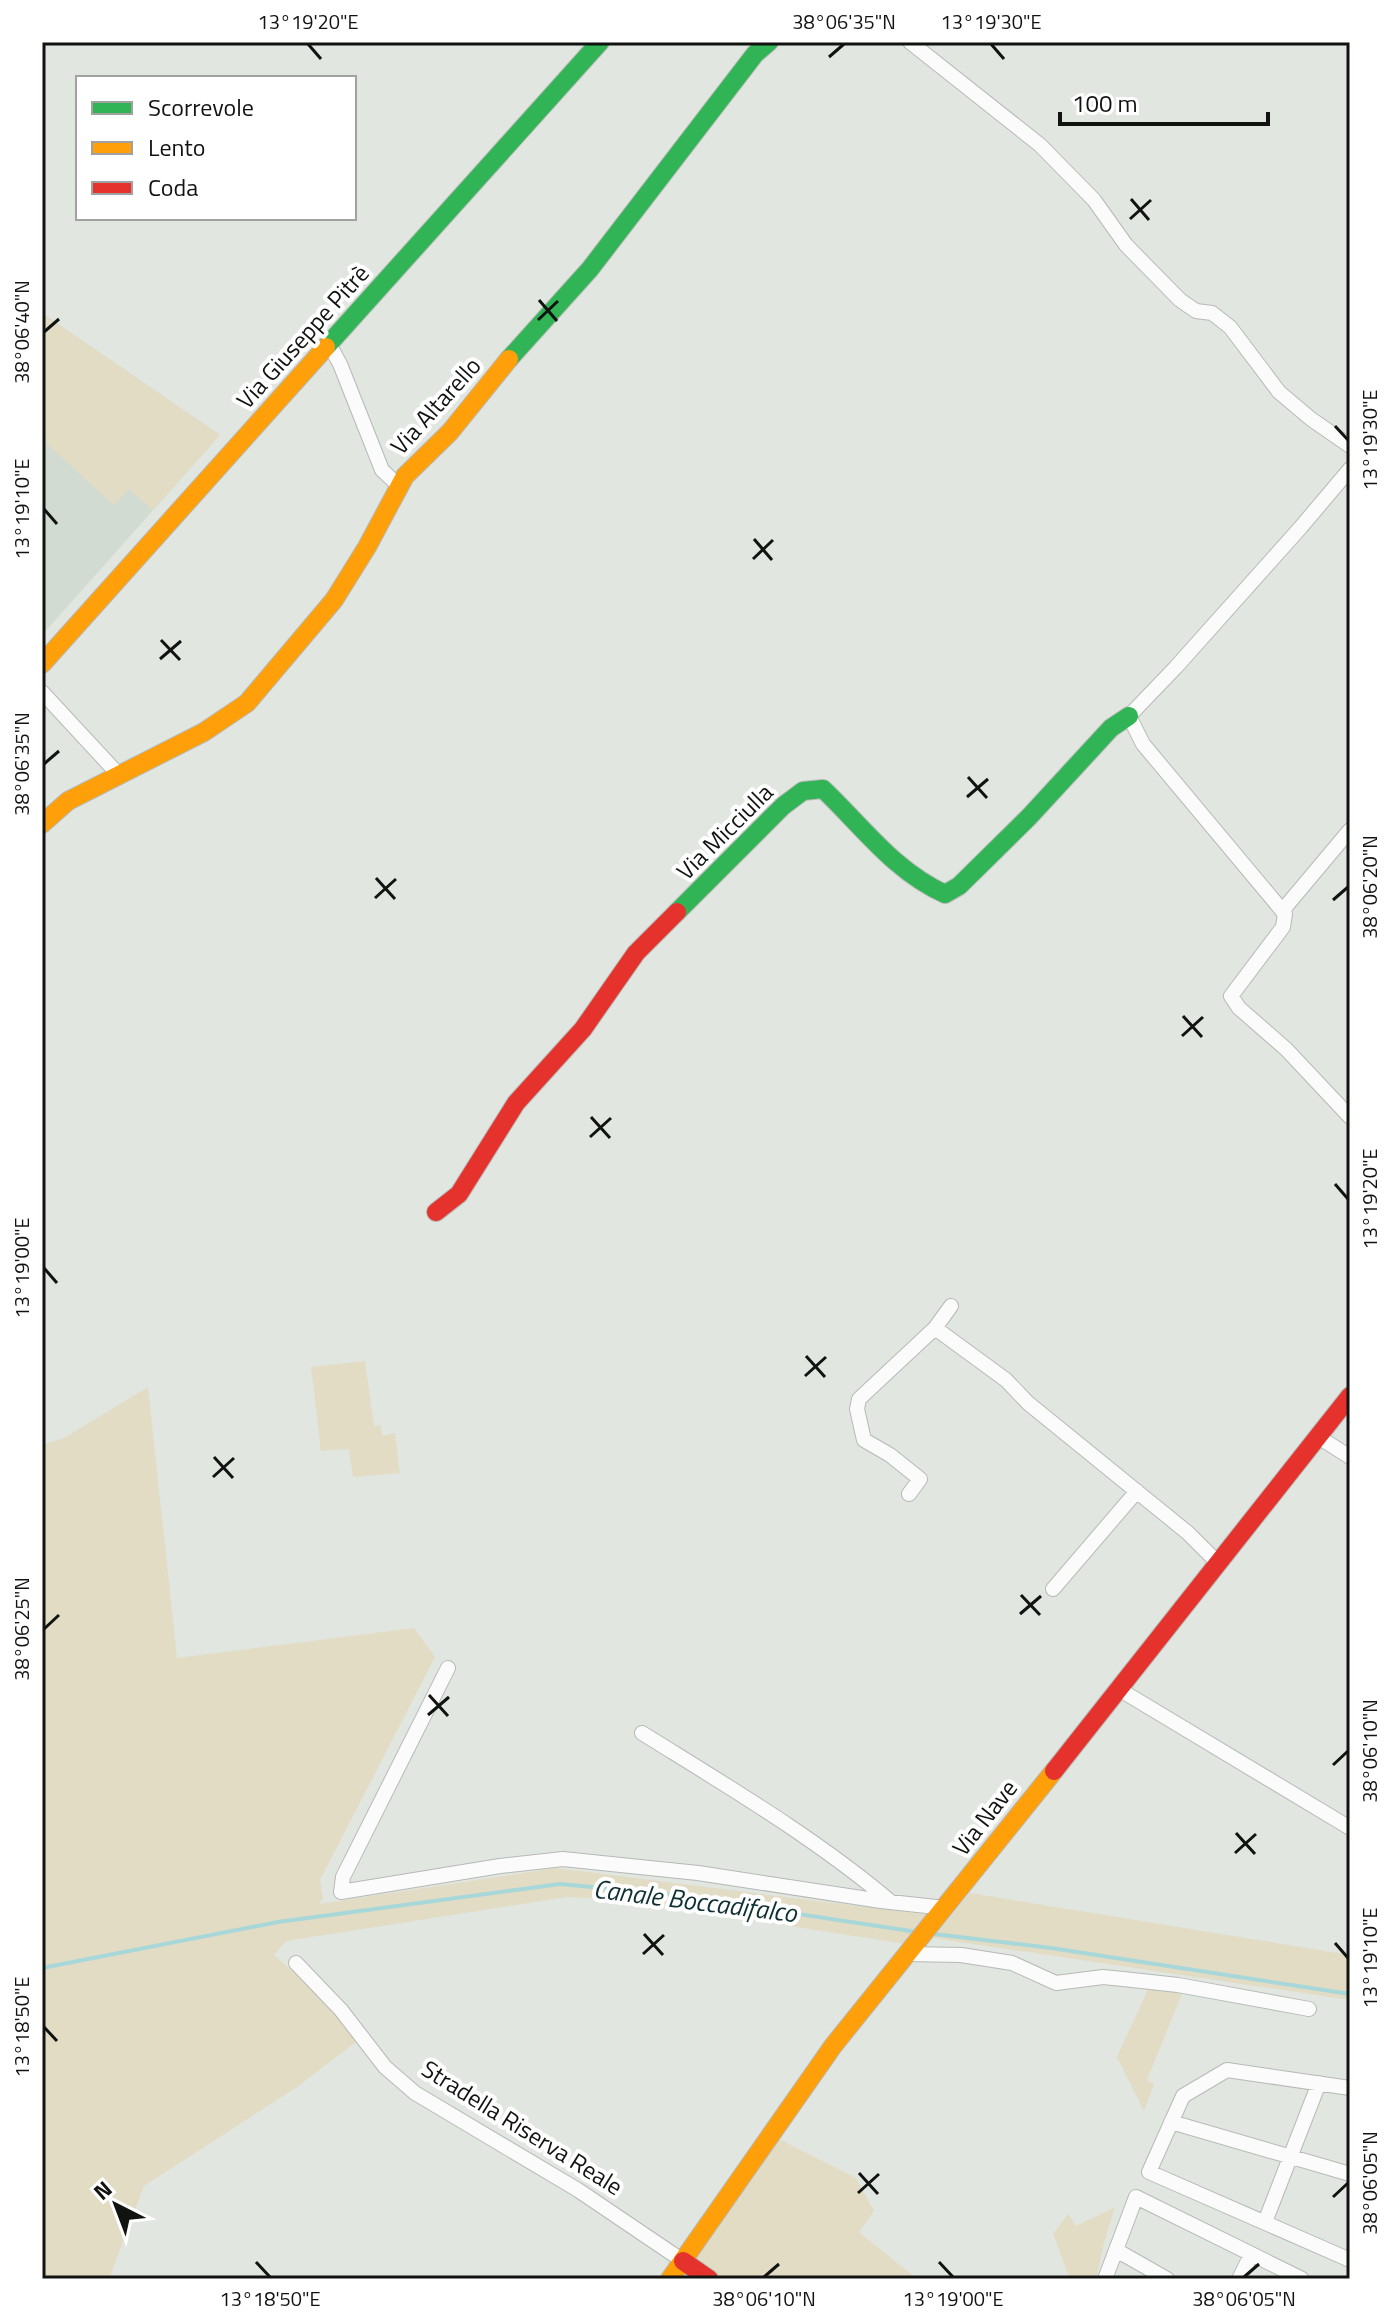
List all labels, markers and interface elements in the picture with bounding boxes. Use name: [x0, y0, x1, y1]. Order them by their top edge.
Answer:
text: 13°19'20"E: [257, 6, 359, 37]
text: 38°06'35"N: [792, 6, 896, 37]
text: 13°19'30"E: [940, 6, 1042, 37]
legend: [76, 76, 356, 220]
scale bar: [1060, 76, 1268, 126]
text: 100 m: [1072, 85, 1138, 121]
text: Scorrevole: [148, 89, 254, 125]
text: Lento: [148, 129, 205, 165]
text: Coda: [148, 169, 198, 205]
street label: Via Giuseppe Pitrè: [228, 256, 377, 417]
text: 38°06'40"N: [6, 280, 37, 384]
street label: Via Altarello: [381, 348, 489, 462]
text: 13°19'30"E: [1354, 389, 1385, 491]
text: 13°19'10"E: [6, 458, 37, 560]
text: 38°06'35"N: [6, 712, 37, 816]
street label: Via Micciulla: [668, 775, 781, 888]
text: 38°06'20"N: [1354, 835, 1385, 939]
text: 13°19'20"E: [1354, 1148, 1385, 1250]
text: 13°19'00"E: [6, 1217, 37, 1319]
text: 38°06'25"N: [6, 1577, 37, 1681]
text: 38°06'10"N: [1354, 1699, 1385, 1803]
street label: Via Nave: [943, 1772, 1026, 1863]
water label: Canale Boccadifalco: [591, 1869, 800, 1932]
text: 13°19'10"E: [1354, 1907, 1385, 2009]
text: 13°18'50"E: [6, 1976, 37, 2078]
street label: Stradella Riserva Reale: [415, 2051, 630, 2204]
text: 38°06'05"N: [1354, 2131, 1385, 2235]
north arrow: [76, 2165, 156, 2245]
text: N: [86, 2172, 120, 2208]
text: 13°18'50"E: [219, 2283, 321, 2314]
text: 38°06'10"N: [712, 2283, 816, 2314]
text: 13°19'00"E: [902, 2283, 1004, 2314]
text: 38°06'05"N: [1192, 2283, 1296, 2314]

